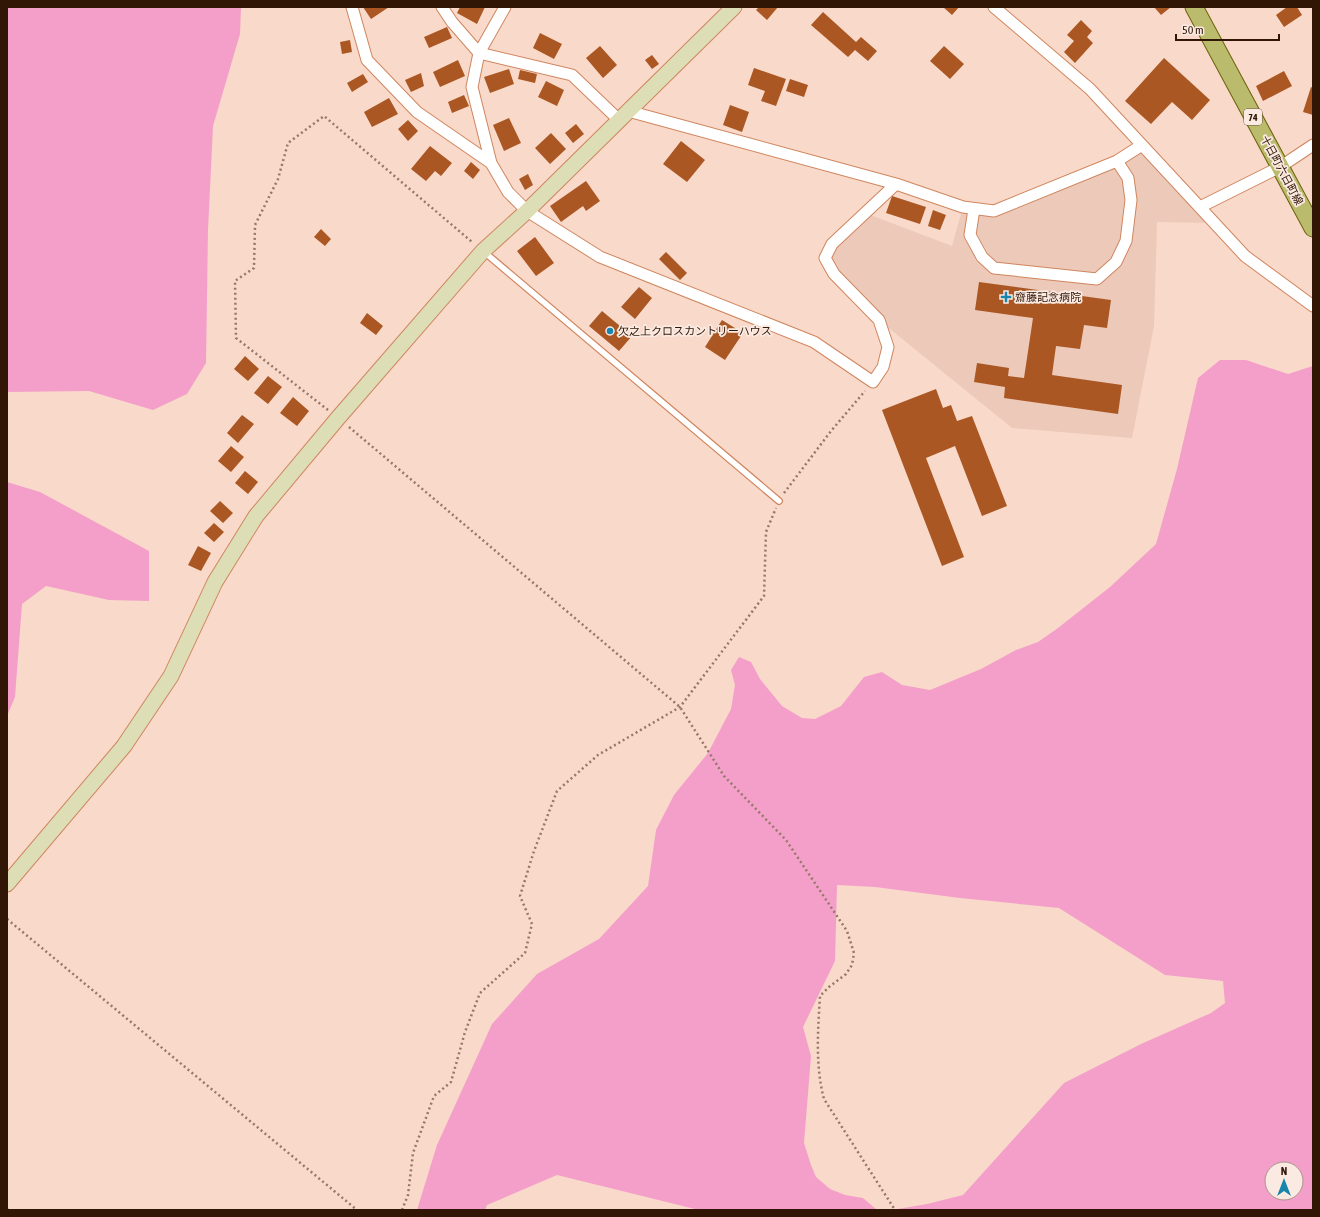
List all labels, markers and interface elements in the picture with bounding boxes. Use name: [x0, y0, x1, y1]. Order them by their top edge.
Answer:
scale bar: [1176, 16, 1279, 42]
text: 50 m: [1182, 23, 1204, 37]
road number: 74: [1244, 109, 1262, 125]
street label: 十日町六日町線: [1259, 133, 1305, 207]
marker: 齋藤記念病院: [1000, 291, 1012, 303]
place label: 齋藤記念病院: [1015, 291, 1081, 303]
place label: 欠之上クロスカントリーハウス: [618, 325, 772, 337]
marker: 欠之上クロスカントリーハウス: [605, 326, 615, 336]
north arrow: [1264, 1161, 1304, 1201]
text: N: [1281, 1165, 1287, 1177]

